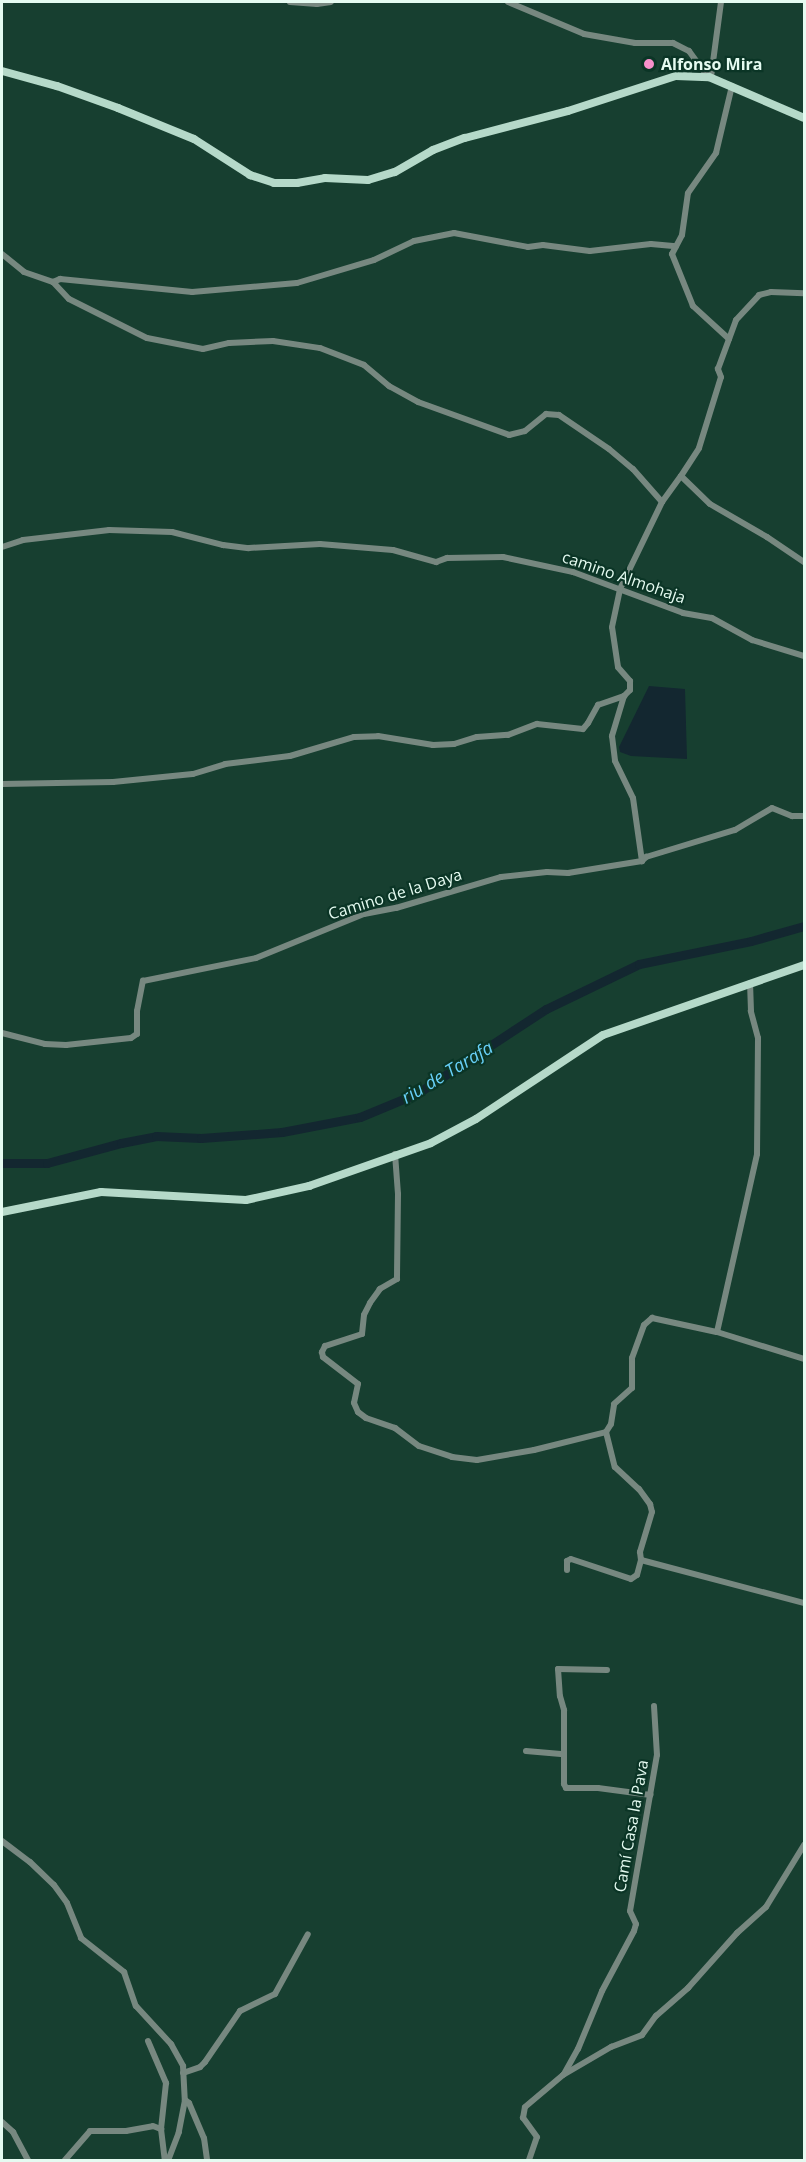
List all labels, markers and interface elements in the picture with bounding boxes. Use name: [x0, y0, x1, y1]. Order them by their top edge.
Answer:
place label: Alfonso Mira: [661, 54, 762, 74]
marker: Alfonso Mira: [642, 57, 656, 71]
street label: camino Almohaja: [560, 547, 688, 607]
street label: Camino de la Daya: [326, 865, 464, 923]
water label: riu de Tarafa: [397, 1036, 497, 1108]
street label: Camí Casa la Pava: [610, 1758, 652, 1894]

